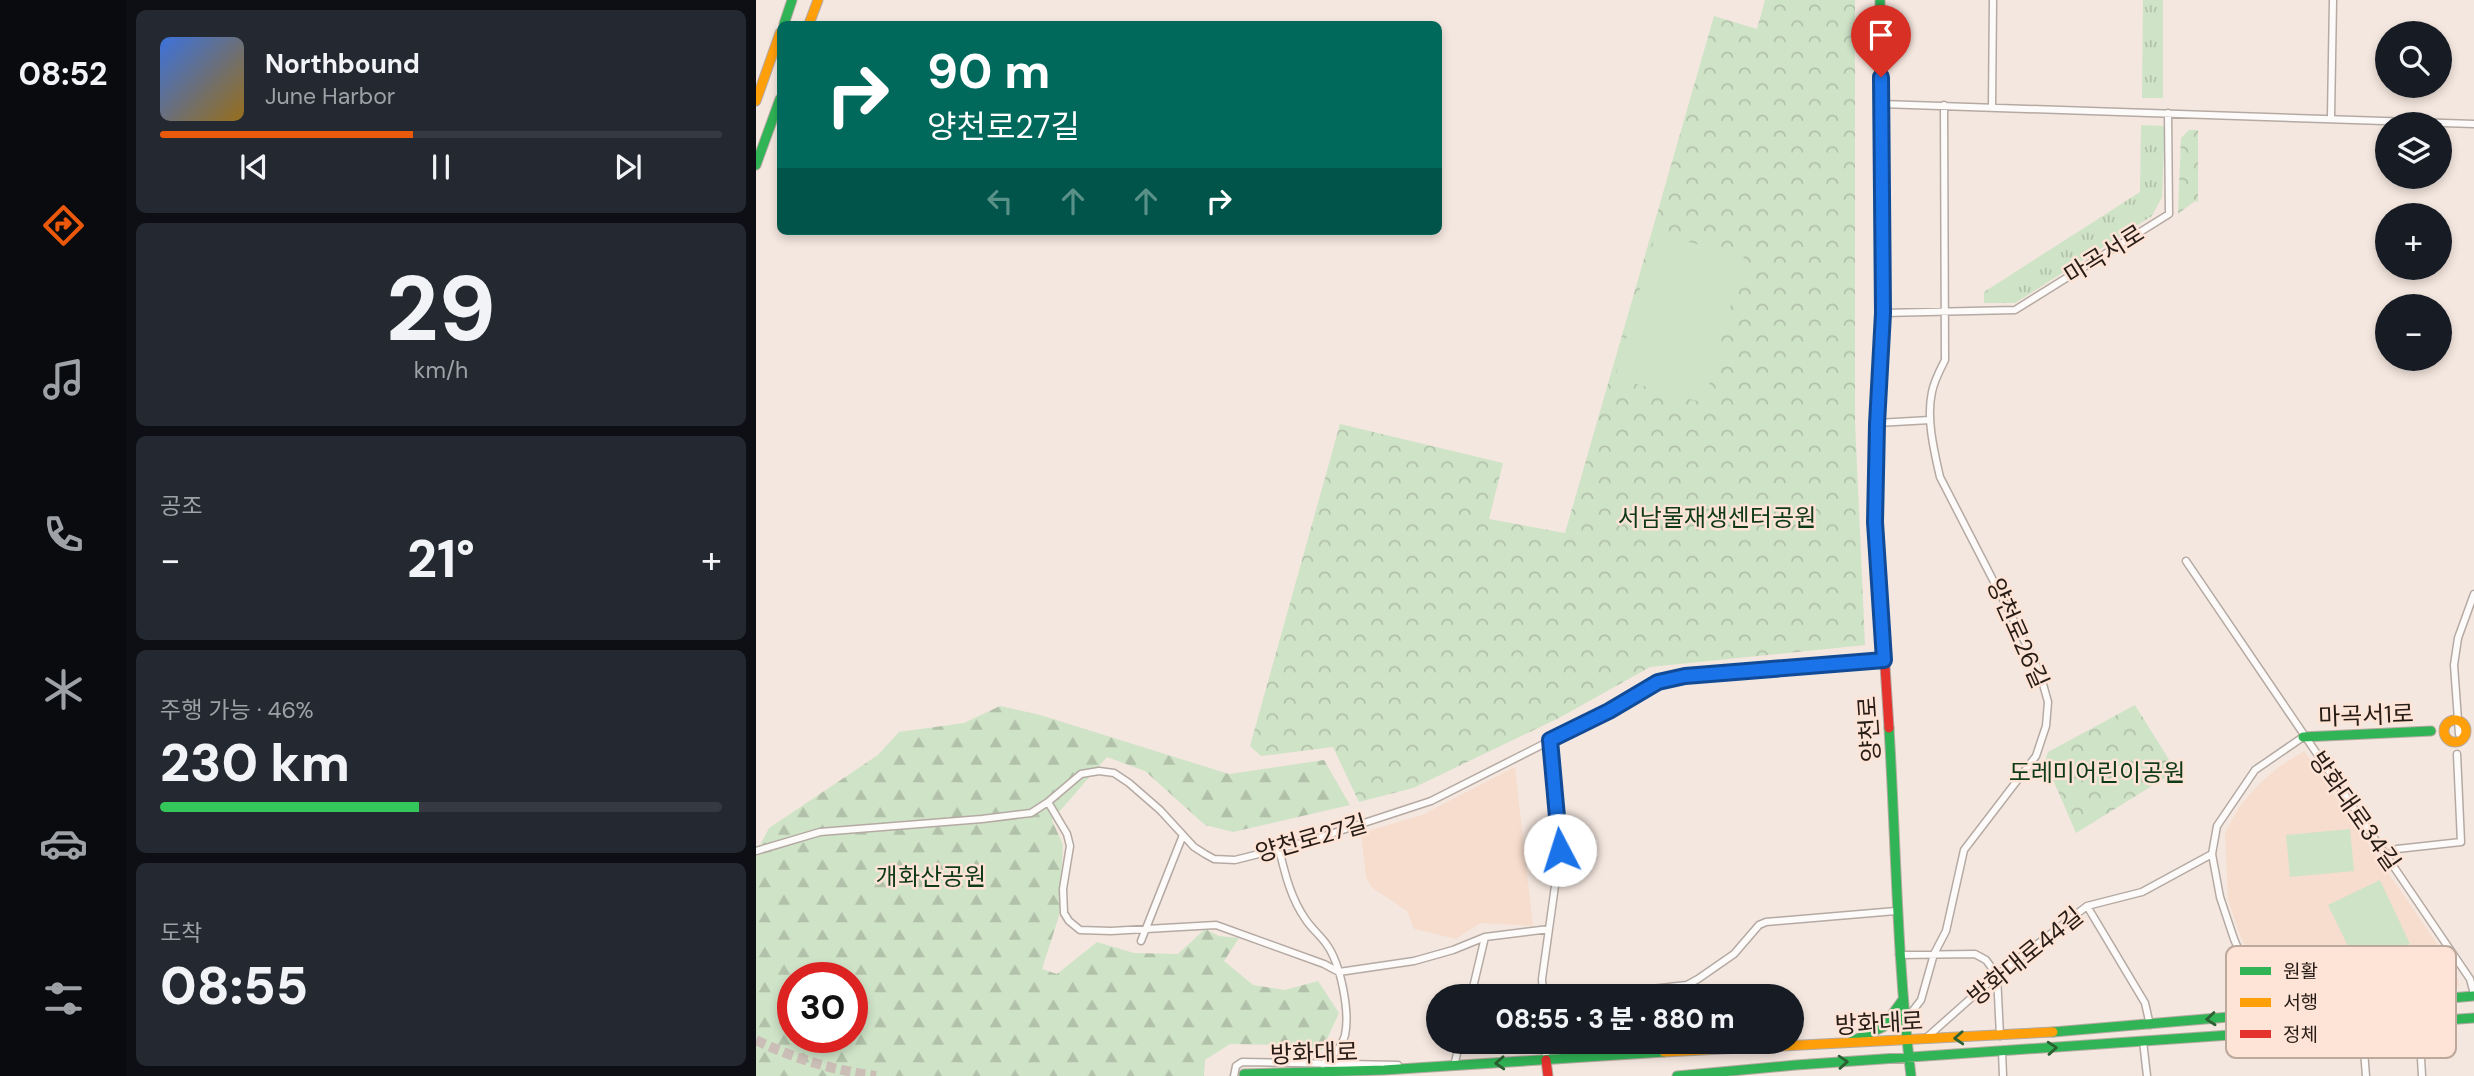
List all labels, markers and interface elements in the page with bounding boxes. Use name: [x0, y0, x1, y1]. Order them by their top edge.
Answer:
pin: [1851, 5, 1911, 77]
icon: arrive: [1862, 16, 1900, 54]
map controls: [2375, 21, 2452, 371]
button: search: [2375, 21, 2452, 98]
text: 90 m: [927, 39, 1050, 103]
text: Northbound: [265, 47, 420, 81]
icon: right: [812, 49, 903, 140]
text: 08:52: [18, 53, 108, 95]
text: June Harbor: [265, 81, 395, 111]
text: 양천로27길: [927, 106, 1080, 148]
button: layers: [2375, 112, 2452, 189]
icon: previous: [235, 148, 273, 186]
icon: pause: [422, 148, 460, 186]
icon: next: [609, 148, 647, 186]
icon: left: [981, 182, 1019, 220]
icon: ahead: [1054, 182, 1092, 220]
icon: ahead: [1127, 182, 1165, 220]
icon: right: [1200, 182, 1238, 220]
icon: directions: [39, 201, 88, 250]
button: +: [2375, 203, 2452, 280]
street label: 마곡서로: [2058, 217, 2150, 291]
text: 29: [386, 250, 496, 368]
button: −: [2375, 294, 2452, 371]
icon: music: [39, 355, 88, 404]
text: km/h: [414, 355, 468, 385]
text: 공조: [160, 491, 202, 521]
park label: 서남물재생센터공원: [1618, 502, 1816, 533]
icon: phone: [39, 510, 88, 559]
text: 21°: [407, 525, 475, 593]
text: −: [160, 535, 181, 585]
text: +: [701, 535, 722, 585]
street label: 양천로26길: [1980, 573, 2056, 693]
icon: climate: [39, 665, 88, 714]
text: 주행 가능 · 46%: [160, 695, 314, 725]
street label: 양천로: [1851, 695, 1887, 763]
street label: 마곡서1로: [2318, 698, 2414, 732]
text: 230 km: [160, 729, 350, 797]
street label: 방화대로34길: [2302, 745, 2408, 877]
park label: 도레미어린이공원: [2009, 757, 2185, 788]
street label: 양천로27길: [1252, 807, 1370, 869]
position arrow: [1523, 813, 1597, 887]
icon: car: [39, 819, 88, 868]
park label: 개화산공원: [876, 861, 986, 892]
street label: 방화대로44길: [1961, 900, 2089, 1012]
text: 도착: [160, 918, 202, 948]
legend: [2226, 946, 2456, 1058]
text: 08:55: [160, 952, 308, 1020]
text: 원활: [2283, 959, 2318, 984]
speed limit sign: 30: [777, 962, 868, 1053]
icon: filters: [39, 974, 88, 1023]
text: 서행: [2283, 990, 2318, 1015]
text: 08:55 · 3 분 · 880 m: [1495, 1002, 1735, 1036]
street label: 방화대로: [1834, 1005, 1924, 1041]
one-way arrow: [2205, 1011, 2216, 1026]
text: 정체: [2283, 1022, 2318, 1047]
one-way arrow: [1954, 1031, 1965, 1046]
street label: 방화대로: [1269, 1036, 1359, 1070]
one-way arrow: [2046, 1041, 2057, 1056]
one-way arrow: [1494, 1055, 1505, 1070]
one-way arrow: [1838, 1055, 1849, 1070]

